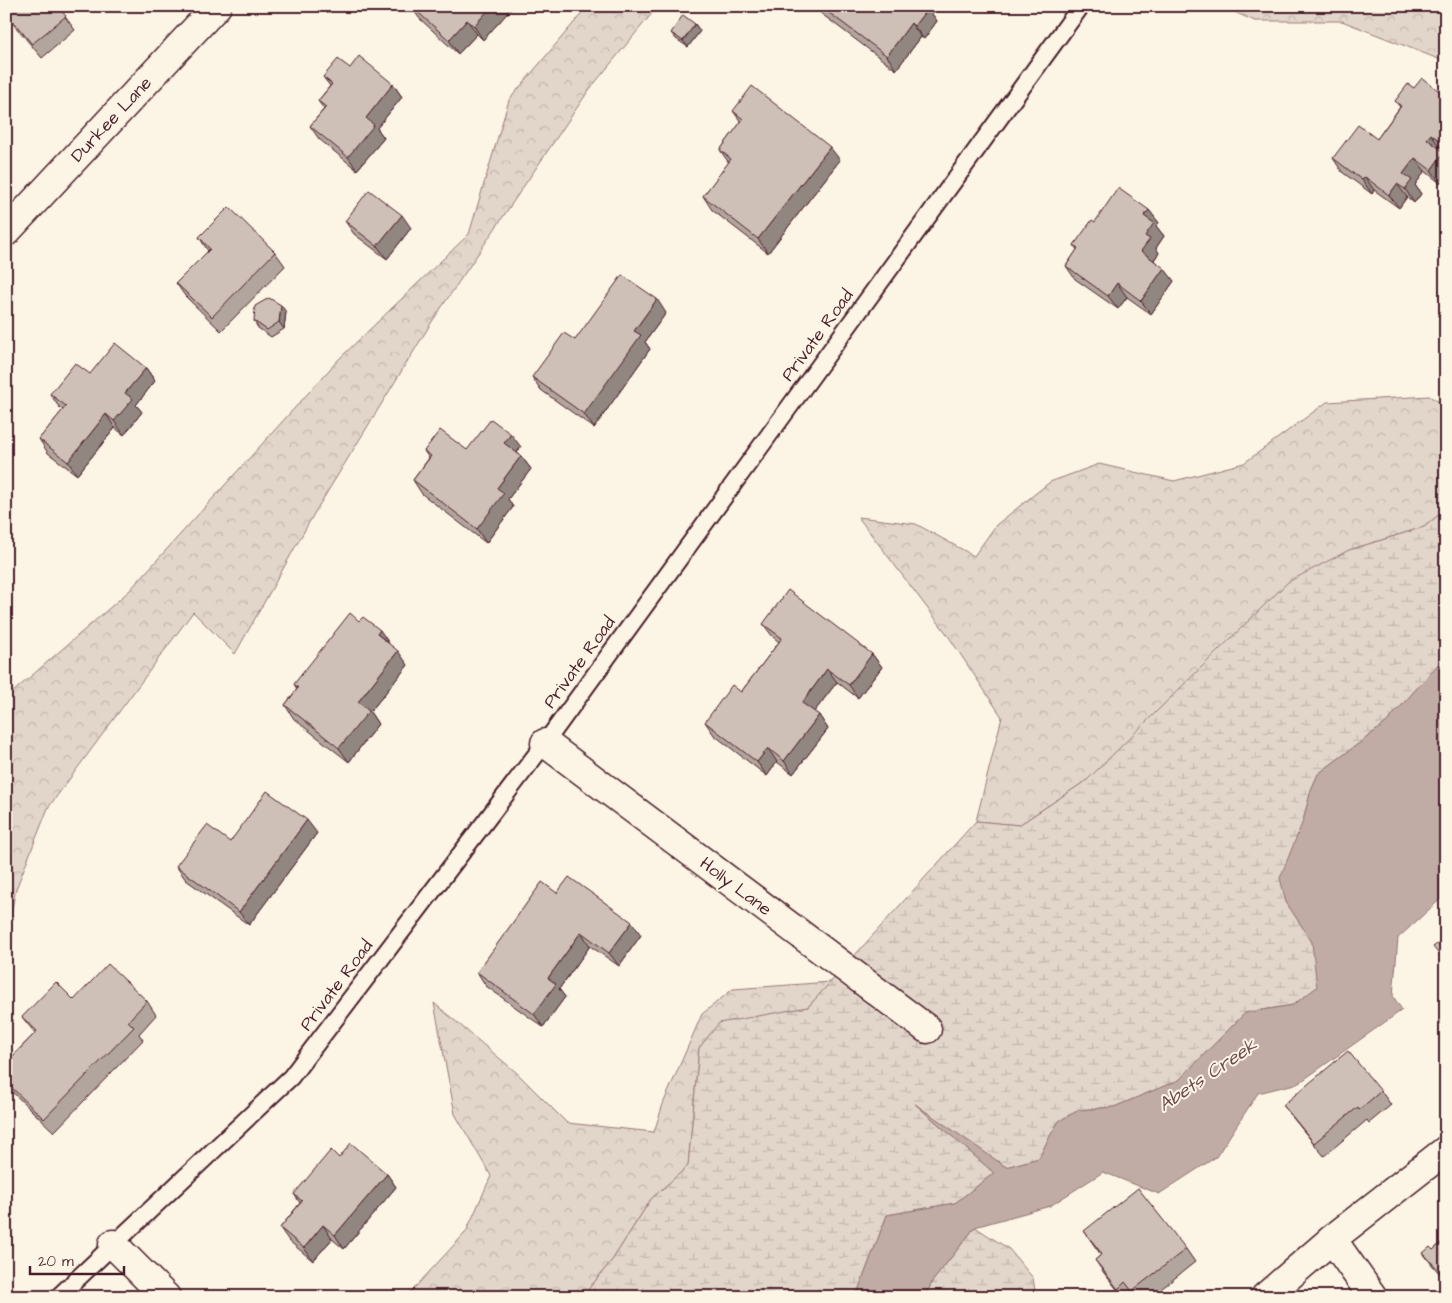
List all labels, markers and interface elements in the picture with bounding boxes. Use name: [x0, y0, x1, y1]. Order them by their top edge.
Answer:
street label: Durkee Lane: [65, 71, 158, 168]
street label: Private Road: [775, 284, 859, 386]
street label: Private Road: [537, 611, 621, 713]
street label: Holly Lane: [694, 851, 777, 923]
street label: Private Road: [294, 935, 379, 1036]
water label: Abets Creek: [1153, 1032, 1263, 1118]
scale bar: [30, 1243, 124, 1275]
text: 20 m: [38, 1251, 74, 1272]

